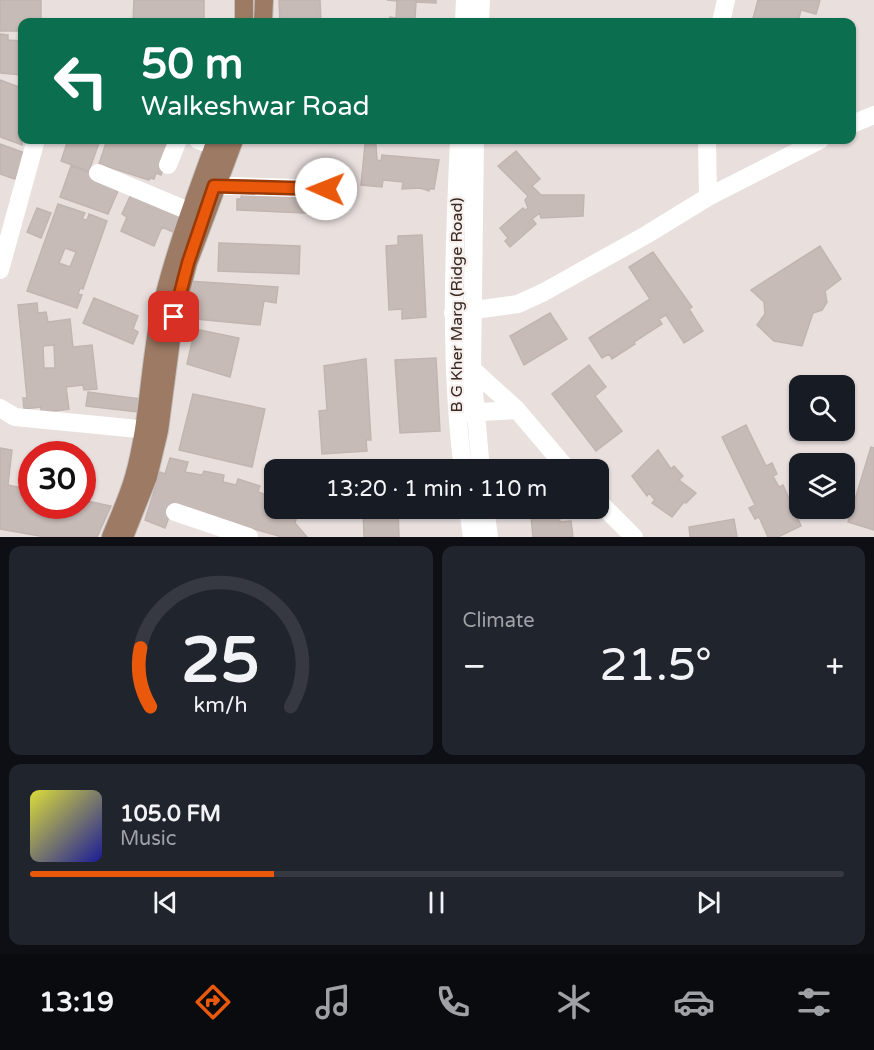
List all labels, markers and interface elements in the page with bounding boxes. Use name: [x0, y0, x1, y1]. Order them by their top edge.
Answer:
text: 50 m: [141, 39, 243, 90]
icon: left: [42, 42, 120, 120]
text: Walkeshwar Road: [141, 90, 370, 123]
position arrow: [294, 157, 358, 221]
street label: B G Kher Marg (Ridge Road): [447, 197, 467, 413]
pin: [148, 291, 199, 342]
icon: arrive: [157, 300, 190, 333]
map controls: [789, 375, 855, 519]
button: search: [789, 375, 855, 441]
speed limit sign: 30: [18, 441, 96, 519]
button: layers: [789, 453, 855, 519]
text: 13:20 · 1 min · 110 m: [326, 476, 547, 502]
text: Climate: [463, 609, 535, 633]
text: 25: [182, 624, 260, 699]
text: 21.5°: [599, 639, 712, 693]
text: −: [463, 647, 486, 686]
text: +: [825, 647, 844, 686]
text: km/h: [194, 693, 248, 719]
text: 105.0 FM: [120, 801, 221, 827]
text: Music: [120, 827, 176, 851]
icon: previous: [149, 886, 182, 919]
icon: pause: [420, 886, 453, 919]
icon: next: [692, 886, 725, 919]
icon: directions: [192, 981, 234, 1023]
icon: music: [312, 981, 354, 1023]
icon: phone: [432, 981, 474, 1023]
icon: climate: [553, 981, 595, 1023]
icon: car: [673, 981, 715, 1023]
icon: filters: [793, 981, 835, 1023]
text: 13:19: [39, 986, 114, 1019]

